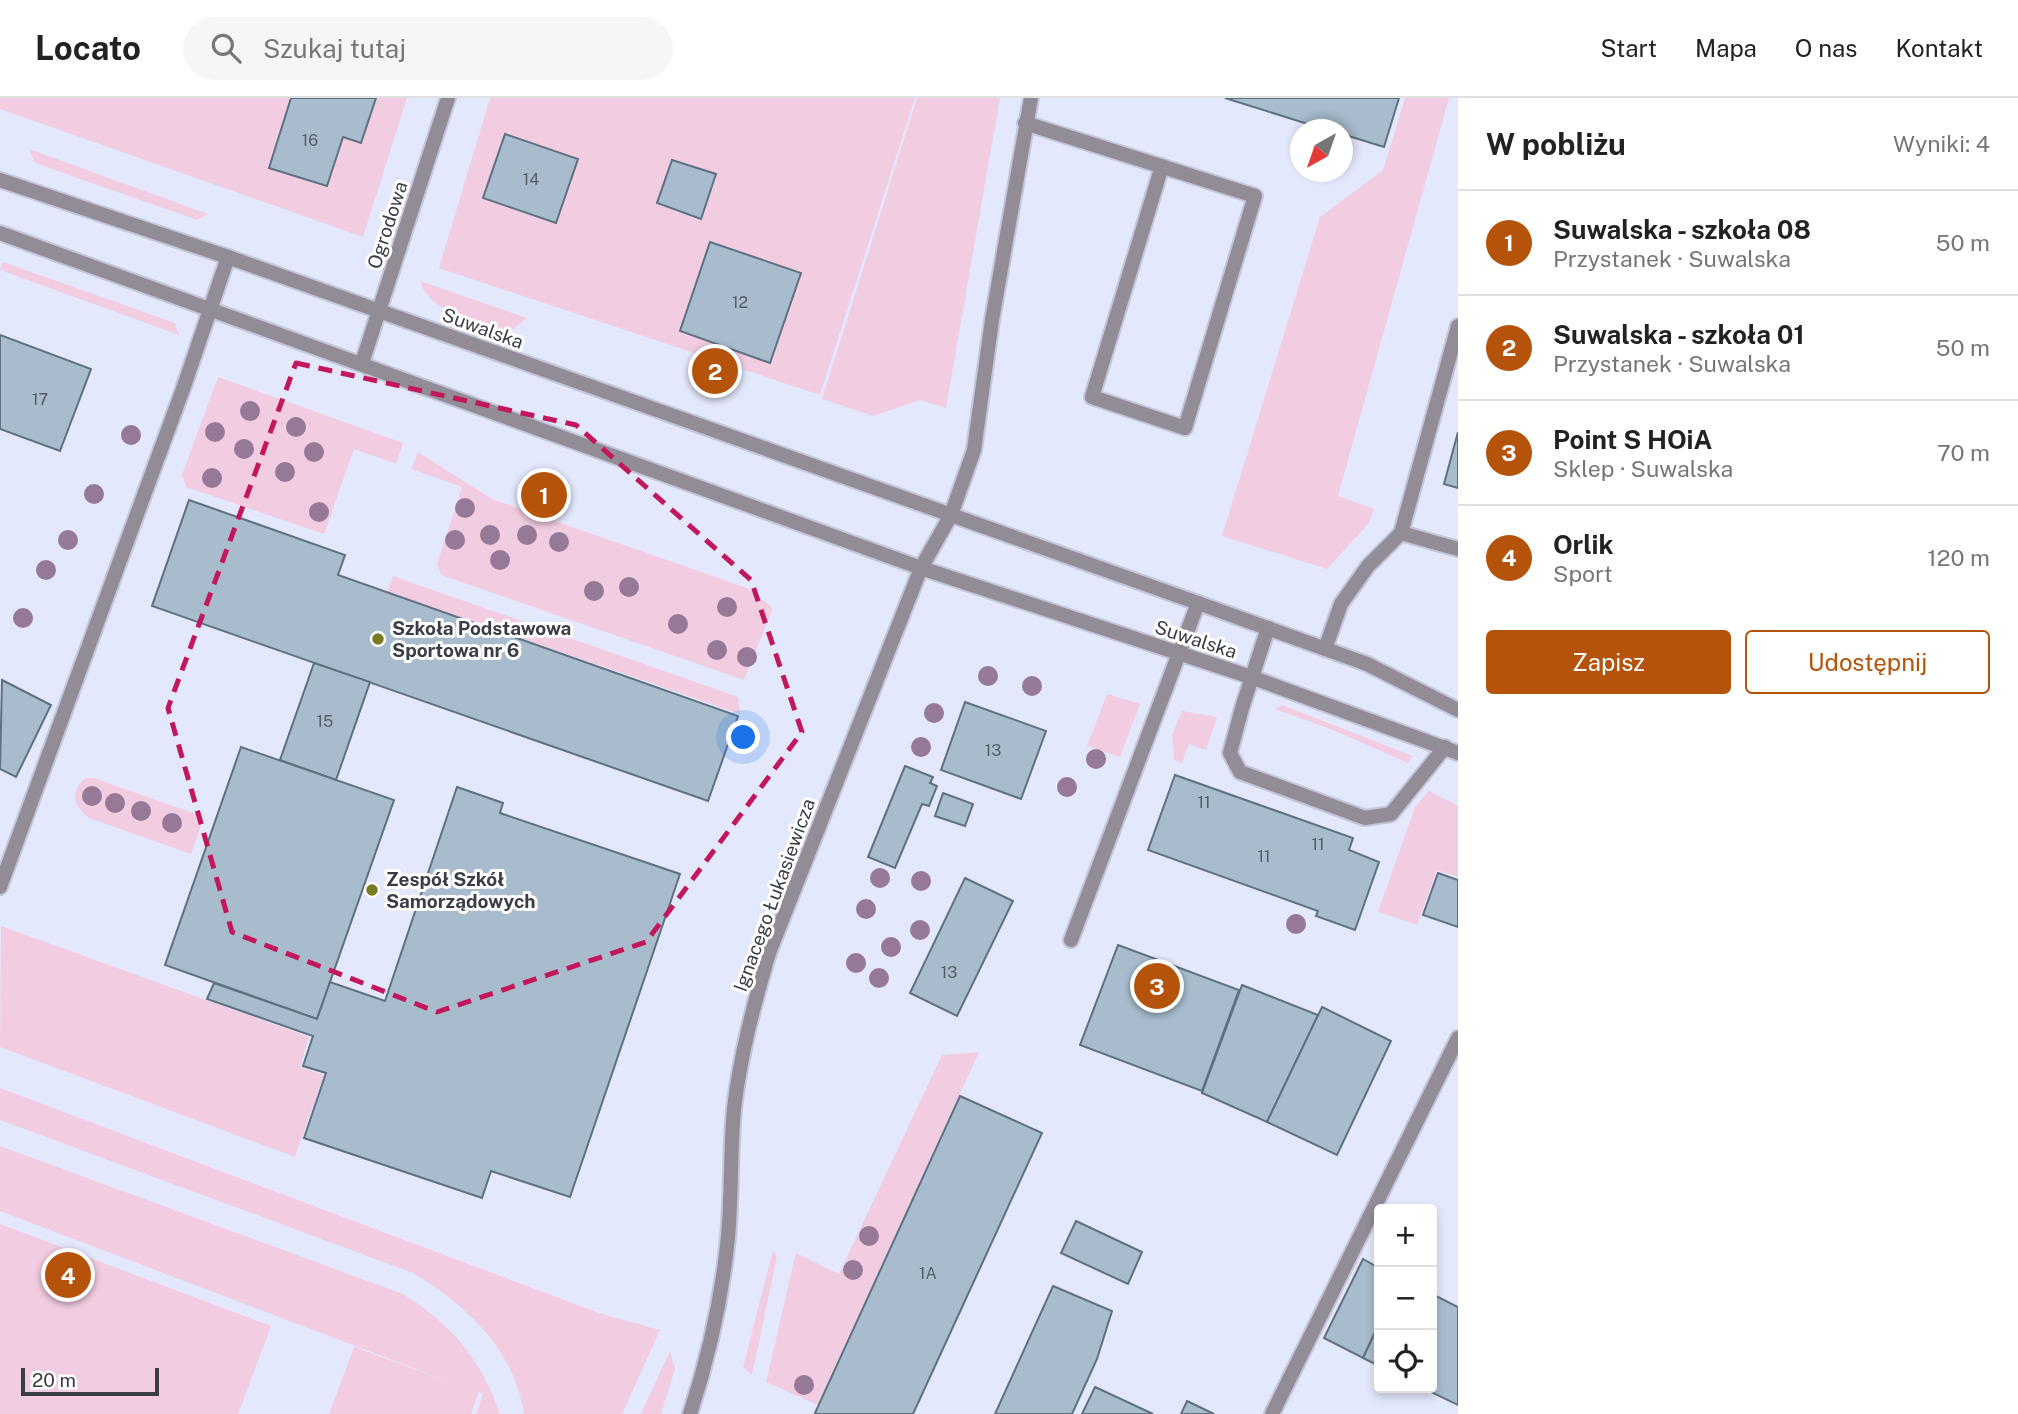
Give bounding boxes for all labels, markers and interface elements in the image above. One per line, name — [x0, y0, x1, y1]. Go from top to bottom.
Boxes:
search box — [183, 17, 673, 80]
text: Locato — [35, 29, 141, 67]
icon: search — [207, 29, 245, 67]
text: Szukaj tutaj — [263, 33, 406, 64]
text: Start — [1600, 34, 1657, 62]
text: Mapa — [1695, 34, 1757, 62]
text: O nas — [1795, 34, 1857, 62]
text: Kontakt — [1895, 34, 1983, 62]
north arrow — [1290, 119, 1353, 182]
text: W pobliżu — [1486, 126, 1626, 162]
text: Wyniki: 4 — [1893, 130, 1990, 157]
house number: 16 — [302, 131, 318, 150]
house number: 14 — [523, 170, 539, 189]
street label: Ogrodowa — [363, 178, 411, 272]
text: Suwalska - szkoła 08 — [1553, 214, 1811, 245]
text: 1 — [1504, 229, 1514, 256]
text: 50 m — [1936, 229, 1990, 256]
text: Przystanek · Suwalska — [1553, 245, 1791, 272]
house number: 12 — [732, 293, 748, 312]
street label: Suwalska — [439, 303, 527, 353]
text: Suwalska - szkoła 01 — [1553, 319, 1805, 350]
text: 2 — [1502, 334, 1516, 361]
text: 50 m — [1936, 334, 1990, 361]
pin: 2 — [692, 345, 738, 397]
text: Przystanek · Suwalska — [1553, 350, 1791, 377]
house number: 17 — [32, 390, 48, 409]
text: Point S HOiA — [1553, 424, 1712, 455]
text: 3 — [1501, 439, 1517, 466]
text: 70 m — [1937, 439, 1990, 466]
text: Sklep · Suwalska — [1553, 455, 1733, 482]
pin: 1 — [521, 469, 567, 521]
text: Orlik — [1553, 529, 1614, 560]
text: 4 — [1501, 544, 1517, 571]
text: 120 m — [1927, 544, 1990, 571]
text: Sport — [1553, 560, 1613, 587]
street label: Suwalska — [1152, 615, 1240, 663]
place label: Szkoła Podstawowa Sportowa nr 6 — [392, 617, 571, 661]
button: Zapisz — [1486, 630, 1731, 694]
button: Udostępnij — [1745, 630, 1990, 694]
marker: Szkoła Podstawowa Sportowa nr 6 — [370, 631, 386, 647]
house number: 15 — [317, 712, 333, 731]
your location — [726, 720, 760, 754]
house number: 13 — [985, 741, 1001, 760]
house number: 11 — [1197, 793, 1211, 812]
street label: Ignacego Łukasiewicza — [729, 796, 819, 994]
house number: 11 — [1311, 835, 1325, 854]
house number: 11 — [1257, 847, 1271, 866]
place label: Zespół Szkół Samorządowych — [386, 868, 536, 912]
marker: Zespół Szkół Samorządowych — [364, 882, 380, 898]
pin: 3 — [1134, 960, 1180, 1012]
house number: 13 — [941, 963, 957, 982]
map controls — [1374, 1204, 1437, 1393]
button: + — [1374, 1204, 1437, 1267]
pin: 4 — [45, 1249, 91, 1301]
house number: 1A — [919, 1264, 937, 1283]
button: − — [1374, 1267, 1437, 1330]
button: locate — [1374, 1330, 1437, 1393]
scale bar — [21, 1365, 159, 1397]
text: 20 m — [32, 1369, 76, 1391]

